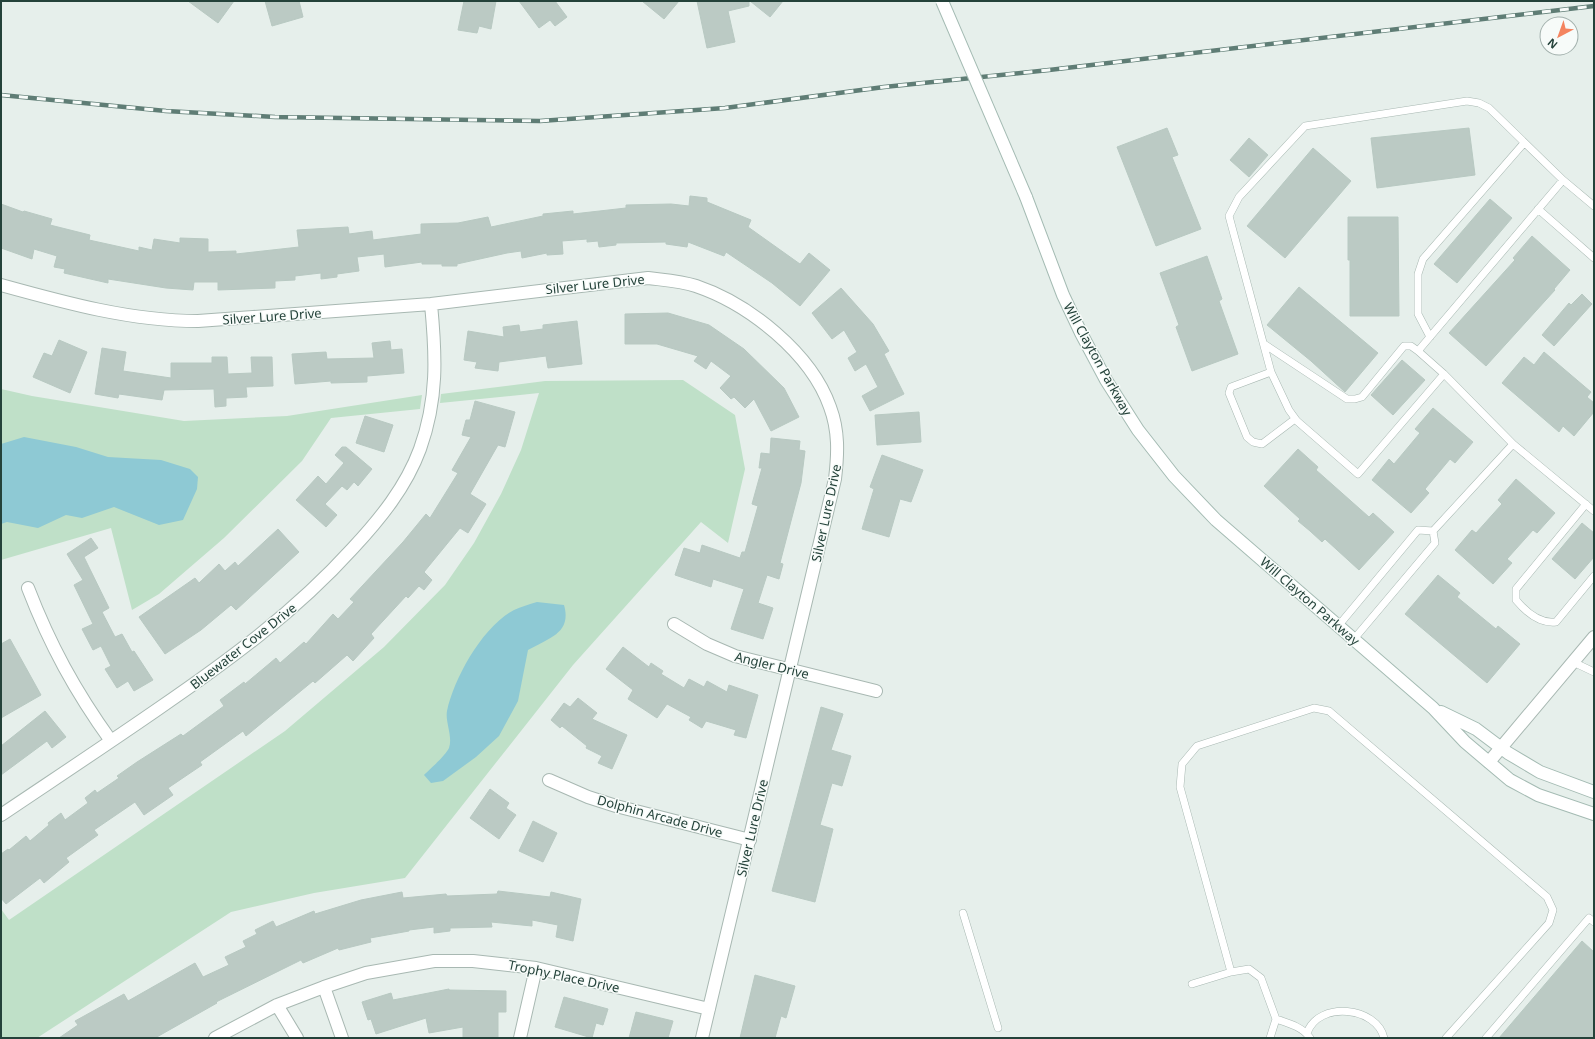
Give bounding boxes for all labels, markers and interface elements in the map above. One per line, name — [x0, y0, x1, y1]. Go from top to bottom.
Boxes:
north arrow — [1539, 16, 1579, 56]
text: N — [1544, 35, 1560, 53]
street label: Silver Lure Drive — [545, 270, 645, 298]
street label: Will Clayton Parkway — [1059, 299, 1137, 419]
street label: Silver Lure Drive — [222, 304, 322, 328]
street label: Silver Lure Drive — [807, 463, 845, 563]
street label: Will Clayton Parkway — [1256, 553, 1364, 650]
street label: Bluewater Cove Drive — [186, 599, 300, 693]
street label: Angler Drive — [733, 647, 811, 683]
street label: Silver Lure Drive — [732, 778, 772, 878]
street label: Dolphin Arcade Drive — [595, 791, 725, 841]
street label: Trophy Place Drive — [507, 955, 621, 997]

